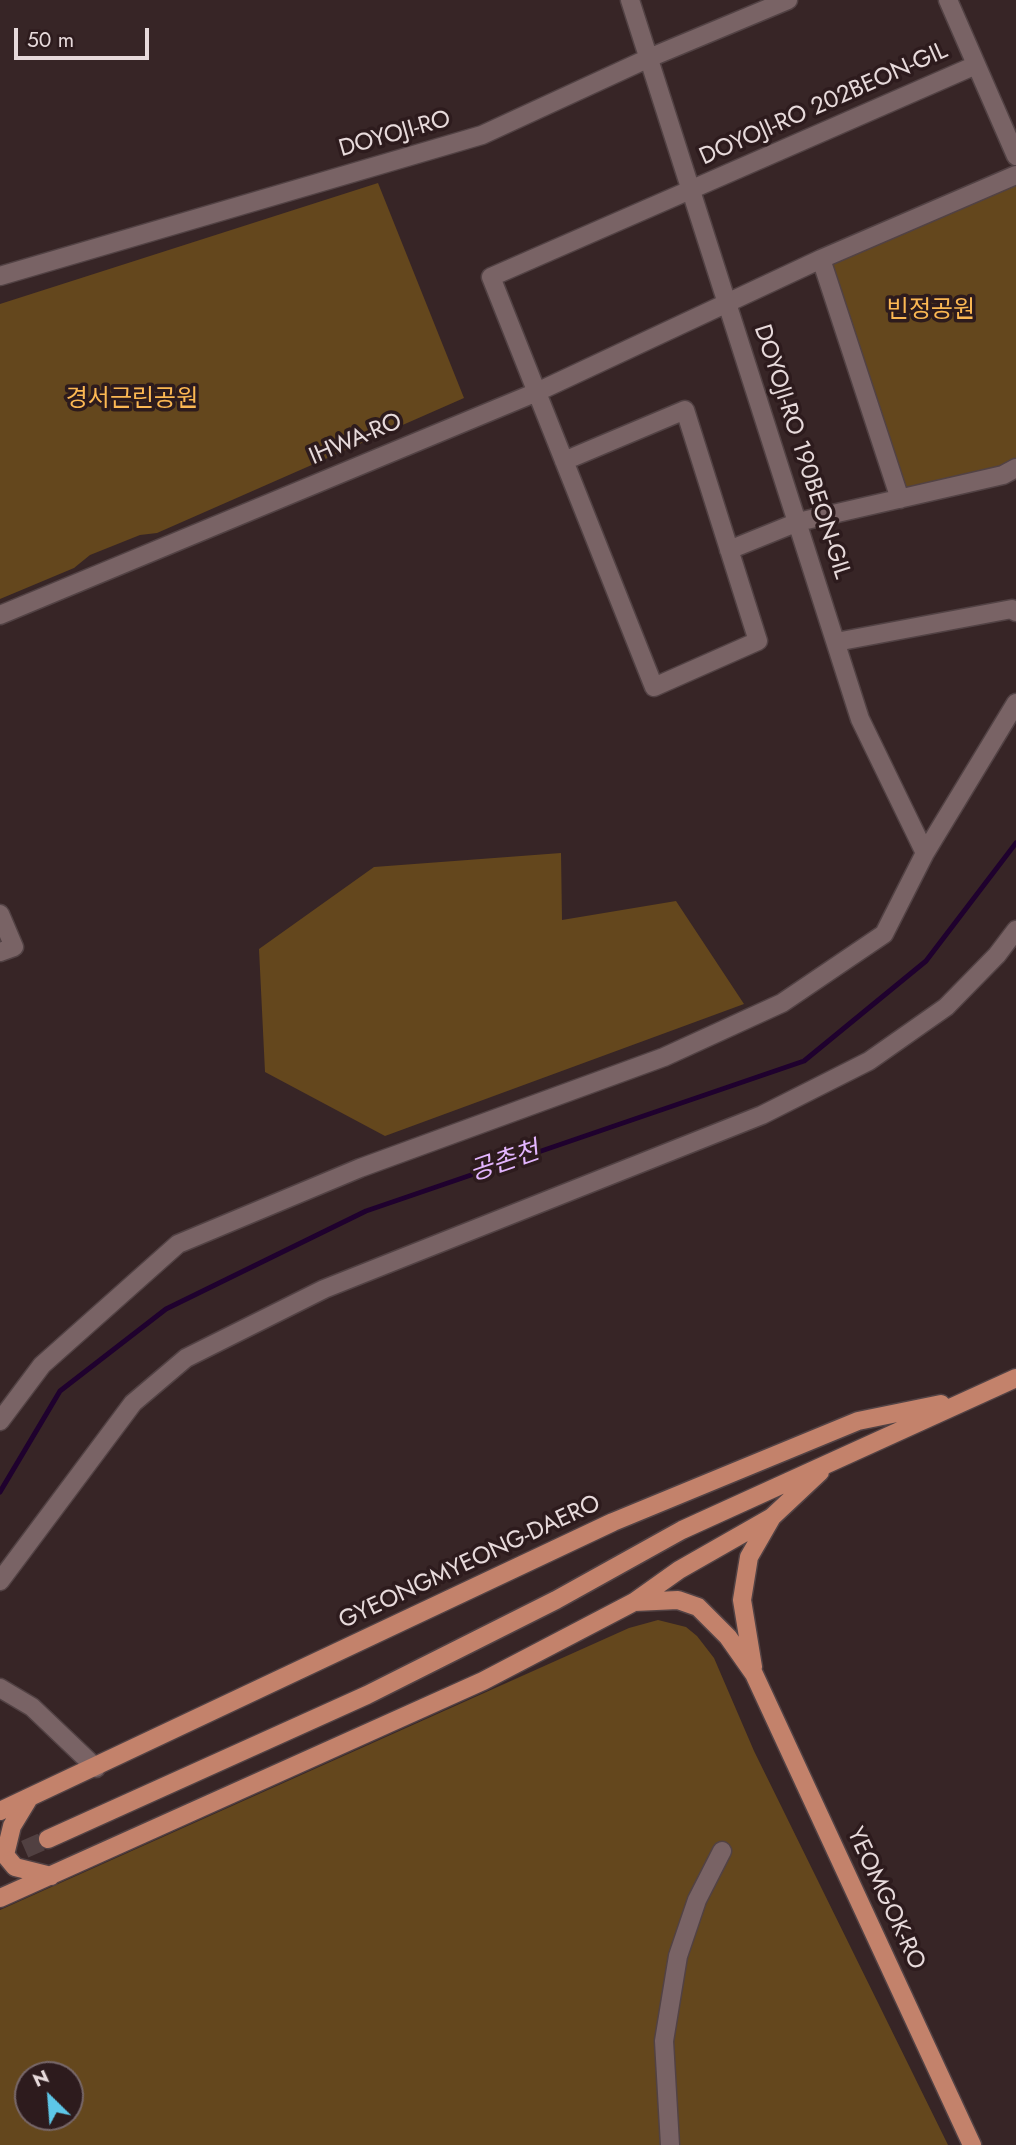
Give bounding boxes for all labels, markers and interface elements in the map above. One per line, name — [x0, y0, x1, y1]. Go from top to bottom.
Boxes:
scale bar — [18, 14, 152, 58]
text: 50 m — [27, 25, 74, 55]
street label: DOYOJI-RO 202BEON-GIL — [696, 37, 952, 173]
street label: DOYOJI-RO — [336, 105, 454, 165]
park label: 빈정공원 — [887, 297, 975, 325]
street label: DOYOJI-RO 190BEON-GIL — [746, 321, 856, 583]
park label: 경서근린공원 — [66, 386, 198, 414]
street label: IHWA-RO — [305, 408, 407, 472]
water label: 공촌천 — [466, 1137, 544, 1189]
street label: GYEONGMYEONG-DAERO — [335, 1490, 605, 1636]
street label: YEOMGOK-RO — [839, 1823, 931, 1975]
north arrow — [14, 2061, 84, 2131]
text: N — [28, 2063, 53, 2094]

